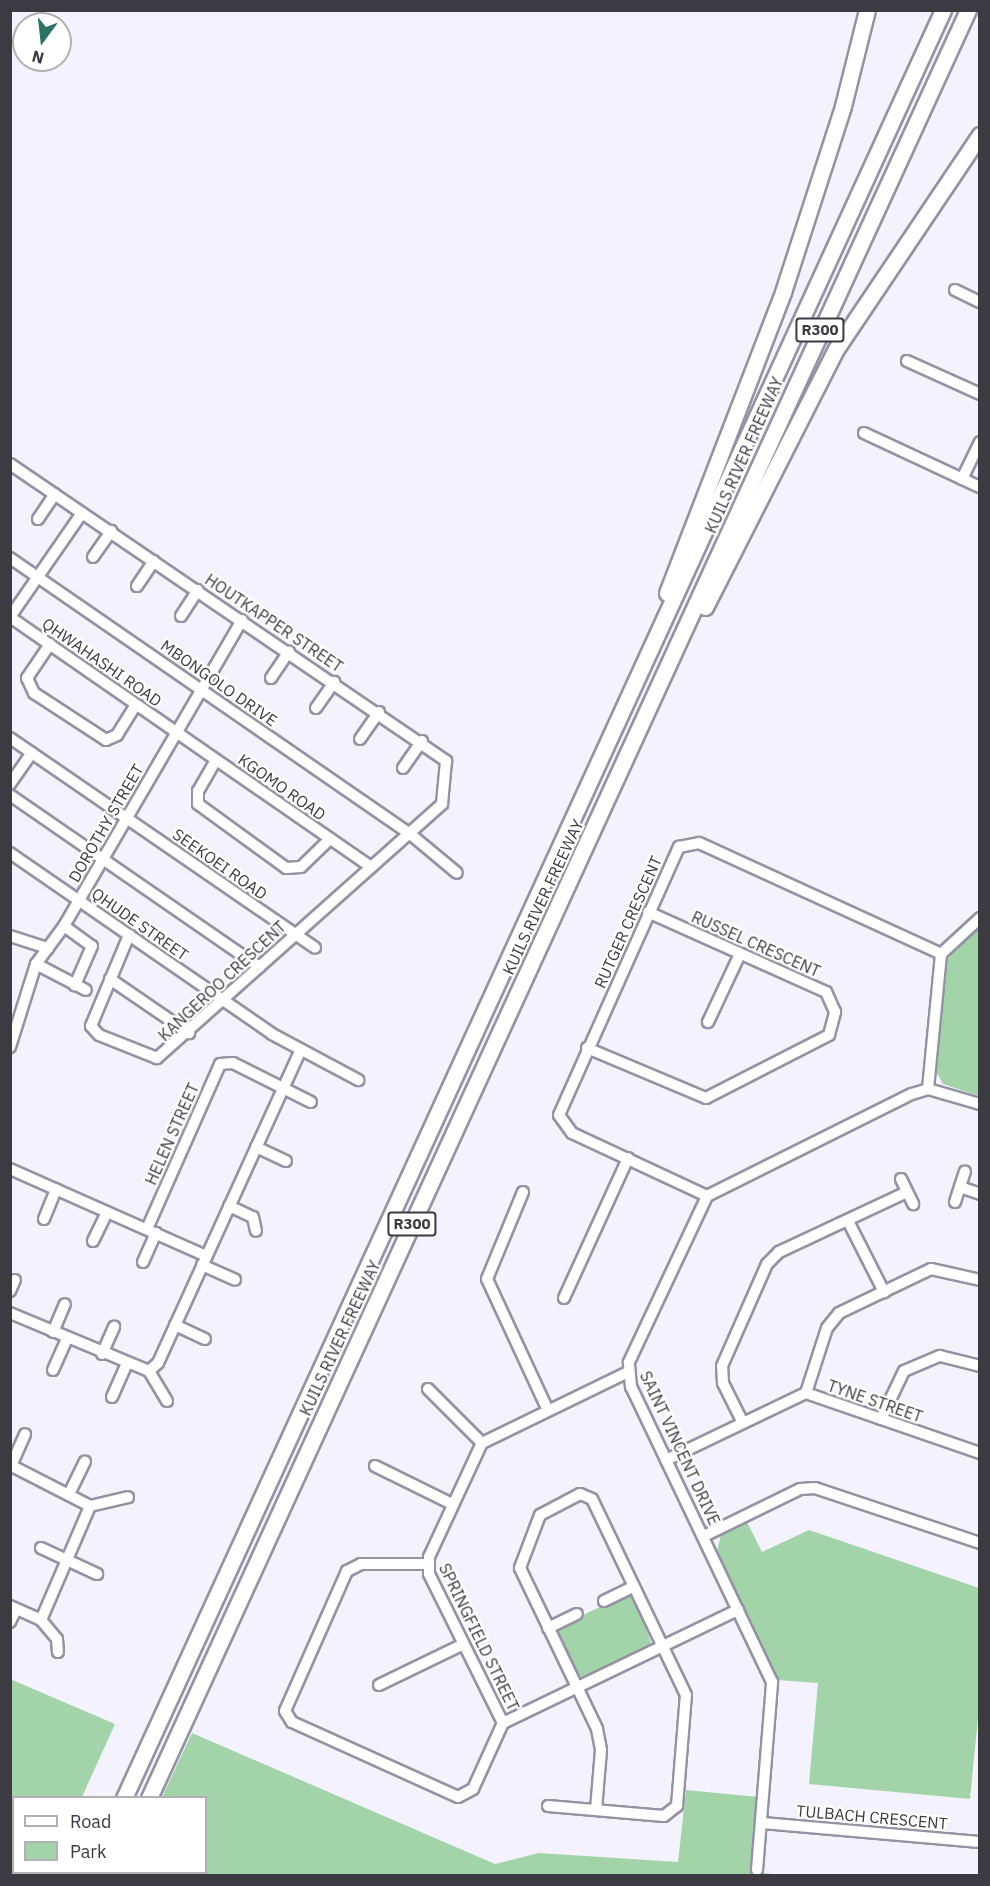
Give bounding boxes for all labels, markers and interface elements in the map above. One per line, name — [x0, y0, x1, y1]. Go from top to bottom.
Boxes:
north arrow — [12, 12, 72, 72]
text: N — [30, 46, 46, 69]
road number: R300 — [794, 318, 846, 342]
street label: KUILS RIVER FREEWAY — [701, 374, 787, 536]
street label: HOUTKAPPER STREET — [201, 570, 347, 676]
street label: QHWAHASHI ROAD — [38, 614, 166, 710]
street label: MBONGOLO DRIVE — [157, 636, 281, 730]
street label: KGOMO ROAD — [235, 750, 329, 824]
street label: DOROTHY STREET — [64, 761, 148, 885]
street label: KUILS RIVER FREEWAY — [499, 816, 587, 978]
street label: SEEKOEI ROAD — [169, 824, 271, 904]
street label: RUTGER CRESCENT — [590, 853, 666, 991]
street label: QHUDE STREET — [88, 884, 192, 964]
street label: RUSSEL CRESCENT — [689, 907, 823, 981]
street label: KANGEROO CRESCENT — [154, 917, 290, 1045]
street label: HELEN STREET — [141, 1080, 203, 1188]
road number: R300 — [386, 1212, 438, 1236]
street label: KUILS RIVER FREEWAY — [296, 1257, 384, 1419]
street label: SAINT VINCENT DRIVE — [636, 1368, 724, 1528]
street label: TYNE STREET — [825, 1376, 925, 1426]
street label: SPRINGFIELD STREET — [435, 1560, 523, 1714]
legend — [12, 1796, 207, 1874]
street label: TULBACH CRESCENT — [796, 1801, 948, 1833]
text: Road — [70, 1810, 111, 1833]
text: Park — [70, 1840, 106, 1863]

